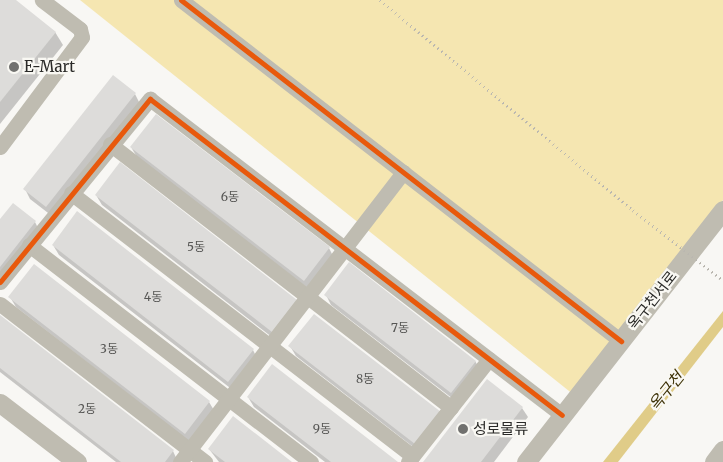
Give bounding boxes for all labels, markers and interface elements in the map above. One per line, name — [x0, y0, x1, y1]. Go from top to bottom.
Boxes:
place label: E-Mart — [24, 58, 75, 76]
marker: E-Mart — [8, 61, 20, 73]
house number: 6동 — [221, 190, 239, 204]
house number: 5동 — [187, 240, 205, 254]
street label: 옥구천서로 — [624, 267, 680, 333]
house number: 4동 — [144, 290, 162, 304]
house number: 7동 — [391, 321, 409, 335]
house number: 3동 — [100, 342, 118, 356]
water label: 옥구천 — [645, 368, 687, 414]
house number: 8동 — [356, 372, 374, 386]
house number: 2동 — [78, 402, 96, 416]
place label: 성로물류 — [473, 420, 528, 438]
house number: 9동 — [313, 422, 331, 436]
marker: 성로물류 — [457, 423, 469, 435]

